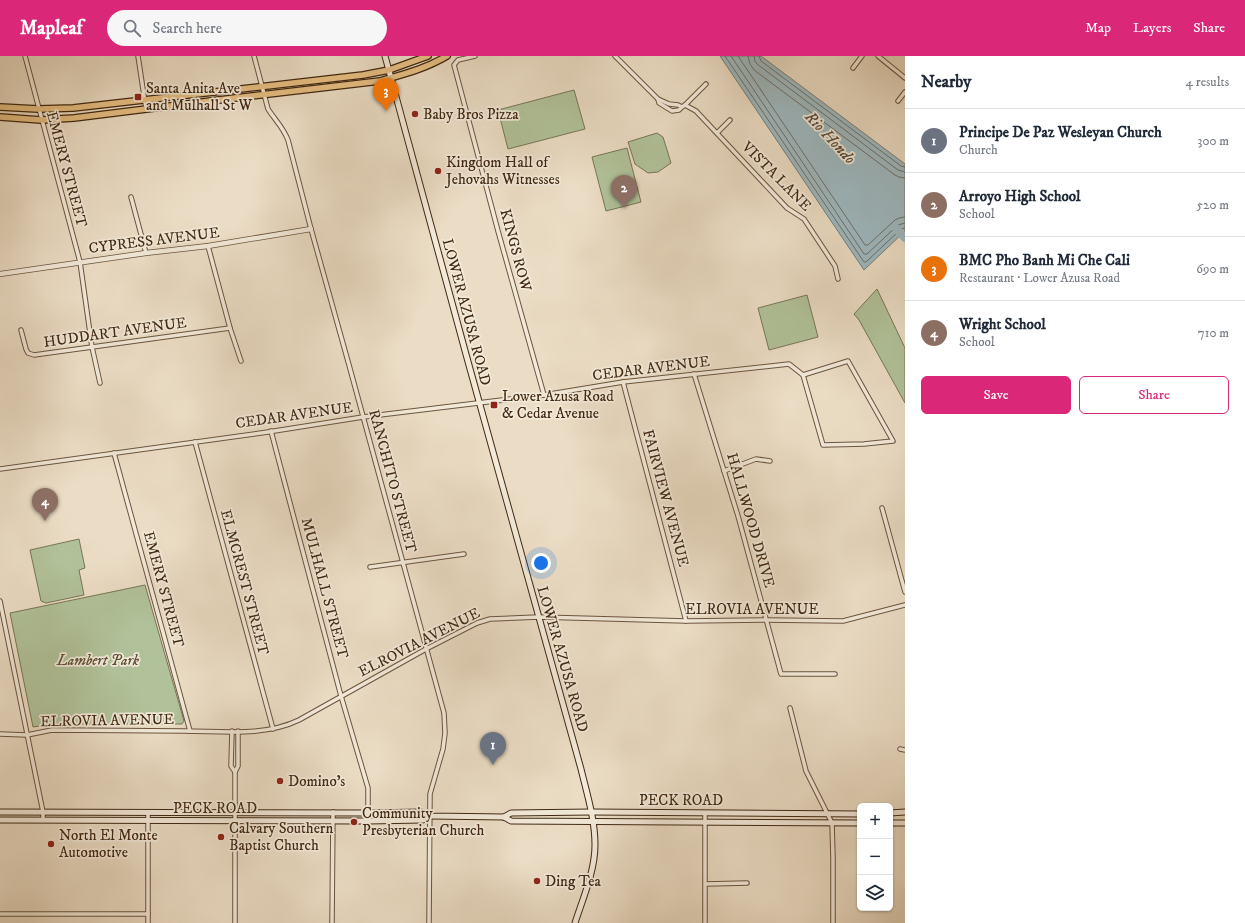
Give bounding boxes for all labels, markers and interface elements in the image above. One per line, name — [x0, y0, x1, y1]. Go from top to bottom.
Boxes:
search box — [107, 10, 387, 46]
text: Mapleaf — [20, 17, 83, 40]
icon: search — [121, 17, 143, 39]
text: Search here — [153, 19, 222, 38]
text: Map — [1085, 19, 1111, 37]
text: Layers — [1133, 19, 1171, 37]
text: Share — [1193, 19, 1225, 37]
text: Nearby — [921, 71, 971, 93]
text: 4 results — [1186, 74, 1229, 90]
pin: 3 — [373, 78, 399, 111]
place label: Santa Anita Ave and Mulhall St W — [146, 79, 252, 115]
marker: Santa Anita Ave and Mulhall St W — [133, 92, 143, 102]
place label: Baby Bros Pizza — [423, 105, 519, 124]
water label: Rio Hondo — [800, 106, 860, 168]
street label: EMERY STREET — [42, 109, 91, 230]
marker: Baby Bros Pizza — [410, 109, 420, 119]
text: Principe De Paz Wesleyan Church — [959, 123, 1162, 142]
text: 1 — [932, 133, 936, 149]
text: 300 m — [1198, 133, 1229, 149]
street label: VISTA LANE — [737, 137, 816, 215]
text: Church — [959, 142, 998, 158]
place label: Kingdom Hall of Jehovahs Witnesses — [444, 153, 560, 189]
marker: Kingdom Hall of Jehovahs Witnesses — [433, 166, 443, 176]
pin: 2 — [611, 175, 637, 208]
text: Arroyo High School — [959, 187, 1081, 206]
text: 2 — [931, 197, 937, 213]
text: 520 m — [1197, 197, 1229, 213]
text: School — [959, 206, 995, 222]
street label: KINGS ROW — [495, 207, 536, 294]
street label: CYPRESS AVENUE — [88, 223, 221, 258]
street label: LOWER AZUSA ROAD — [438, 237, 495, 388]
text: BMC Pho Banh Mi Che Cali — [959, 251, 1130, 270]
text: 3 — [932, 261, 936, 277]
text: 690 m — [1196, 261, 1229, 277]
text: Restaurant · Lower Azusa Road — [959, 270, 1120, 286]
street label: HUDDART AVENUE — [42, 313, 188, 352]
text: Wright School — [959, 315, 1046, 334]
text: 4 — [930, 325, 938, 341]
text: 710 m — [1198, 325, 1229, 341]
text: School — [959, 334, 995, 350]
street label: CEDAR AVENUE — [591, 352, 711, 385]
button: Save — [921, 376, 1071, 414]
button: Share — [1079, 376, 1229, 414]
place label: Lower Azusa Road & Cedar Avenue — [502, 387, 614, 423]
street label: CEDAR AVENUE — [234, 398, 354, 433]
marker: Lower Azusa Road & Cedar Avenue — [489, 400, 499, 410]
street label: RANCHITO STREET — [364, 407, 421, 555]
street label: FAIRVIEW AVENUE — [638, 427, 693, 569]
street label: HALLWOOD DRIVE — [722, 451, 779, 590]
pin: 4 — [32, 488, 58, 521]
street label: ELMCREST STREET — [216, 507, 273, 658]
street label: MULHALL STREET — [297, 516, 353, 661]
street label: EMERY STREET — [139, 529, 188, 650]
your location — [531, 553, 551, 573]
street label: LOWER AZUSA ROAD — [533, 584, 592, 734]
street label: ELROVIA AVENUE — [685, 600, 819, 619]
street label: ELROVIA AVENUE — [355, 603, 484, 681]
park label: Lambert Park — [56, 651, 140, 670]
street label: ELROVIA AVENUE — [40, 710, 175, 731]
pin: 1 — [480, 732, 506, 765]
place label: Domino's — [288, 772, 345, 791]
marker: Domino's — [275, 776, 285, 786]
street label: PECK ROAD — [639, 791, 723, 810]
street label: PECK ROAD — [173, 799, 257, 818]
map controls — [857, 803, 893, 911]
button: + — [857, 803, 893, 839]
place label: Community Presbyterian Church — [362, 804, 485, 840]
marker: Community Presbyterian Church — [349, 817, 359, 827]
place label: Calvary Southern Baptist Church — [229, 819, 333, 855]
place label: North El Monte Automotive — [59, 826, 158, 862]
marker: Calvary Southern Baptist Church — [216, 832, 226, 842]
marker: North El Monte Automotive — [46, 839, 56, 849]
button: − — [857, 839, 893, 875]
place label: Ding Tea — [545, 872, 601, 891]
button: layers — [857, 875, 893, 911]
marker: Ding Tea — [532, 876, 542, 886]

